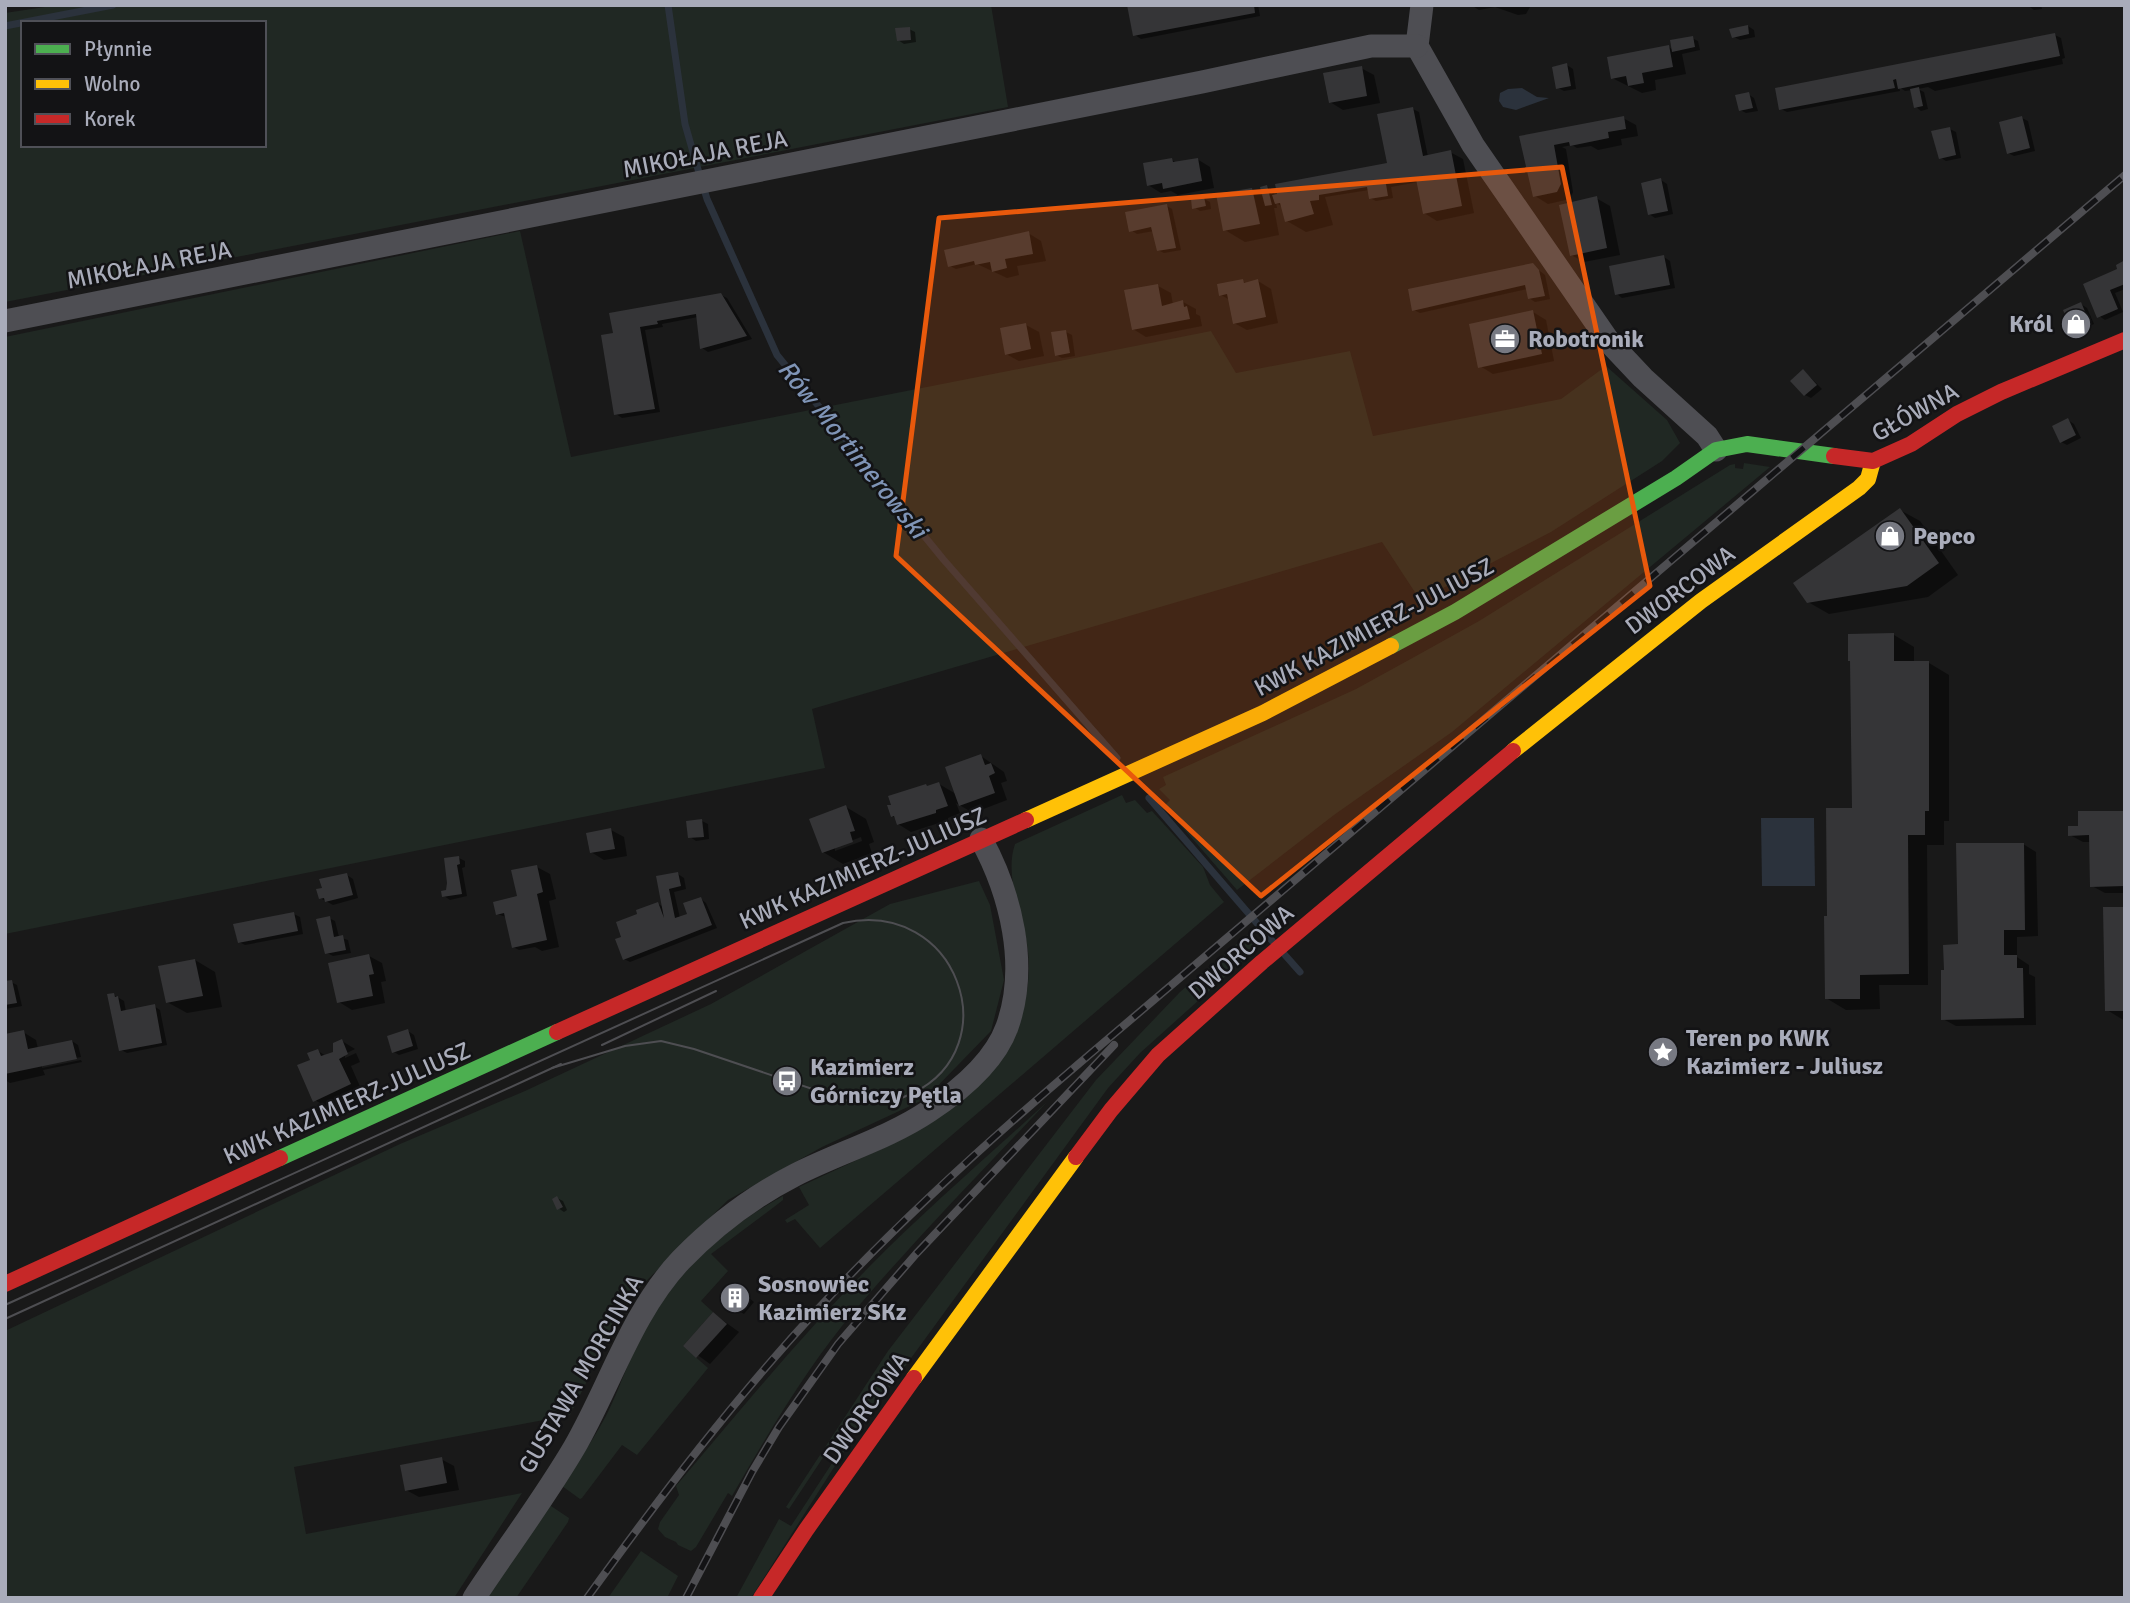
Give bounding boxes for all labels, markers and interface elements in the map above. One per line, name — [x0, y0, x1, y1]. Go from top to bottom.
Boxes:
legend — [21, 21, 266, 147]
text: Płynnie — [84, 36, 152, 62]
text: Wolno — [84, 71, 140, 97]
text: Korek — [84, 106, 136, 132]
street label: MIKOŁAJA REJA — [620, 123, 790, 185]
street label: MIKOŁAJA REJA — [64, 234, 234, 296]
shop icon: Król — [2059, 307, 2093, 341]
place label: Król — [2009, 309, 2053, 339]
office icon: Robotronik — [1488, 322, 1522, 356]
place label: Robotronik — [1528, 324, 1644, 354]
water label: Rów Mortimerowski — [771, 354, 936, 548]
street label: GŁÓWNA — [1866, 376, 1964, 448]
shop icon: Pepco — [1873, 519, 1907, 553]
place label: Pepco — [1913, 521, 1975, 551]
street label: DWORCOWA — [1619, 539, 1741, 641]
street label: KWK KAZIMIERZ-JULIUSZ — [1249, 551, 1499, 703]
street label: KWK KAZIMIERZ-JULIUSZ — [735, 800, 991, 936]
street label: DWORCOWA — [1182, 898, 1300, 1006]
place label: Teren po KWK Kazimierz - Juliusz — [1686, 1023, 1883, 1081]
street label: KWK KAZIMIERZ-JULIUSZ — [219, 1035, 475, 1171]
place icon: Teren po KWK Kazimierz - Juliusz — [1646, 1035, 1680, 1069]
place label: Kazimierz Górniczy Pętla — [810, 1052, 962, 1110]
bus stop icon: Kazimierz Górniczy Pętla — [770, 1064, 804, 1098]
street label: GUSTAWA MORCINKA — [512, 1269, 650, 1479]
place label: Sosnowiec Kazimierz SKz — [758, 1269, 907, 1327]
building icon: Sosnowiec Kazimierz SKz — [718, 1281, 752, 1315]
street label: DWORCOWA — [816, 1346, 916, 1470]

